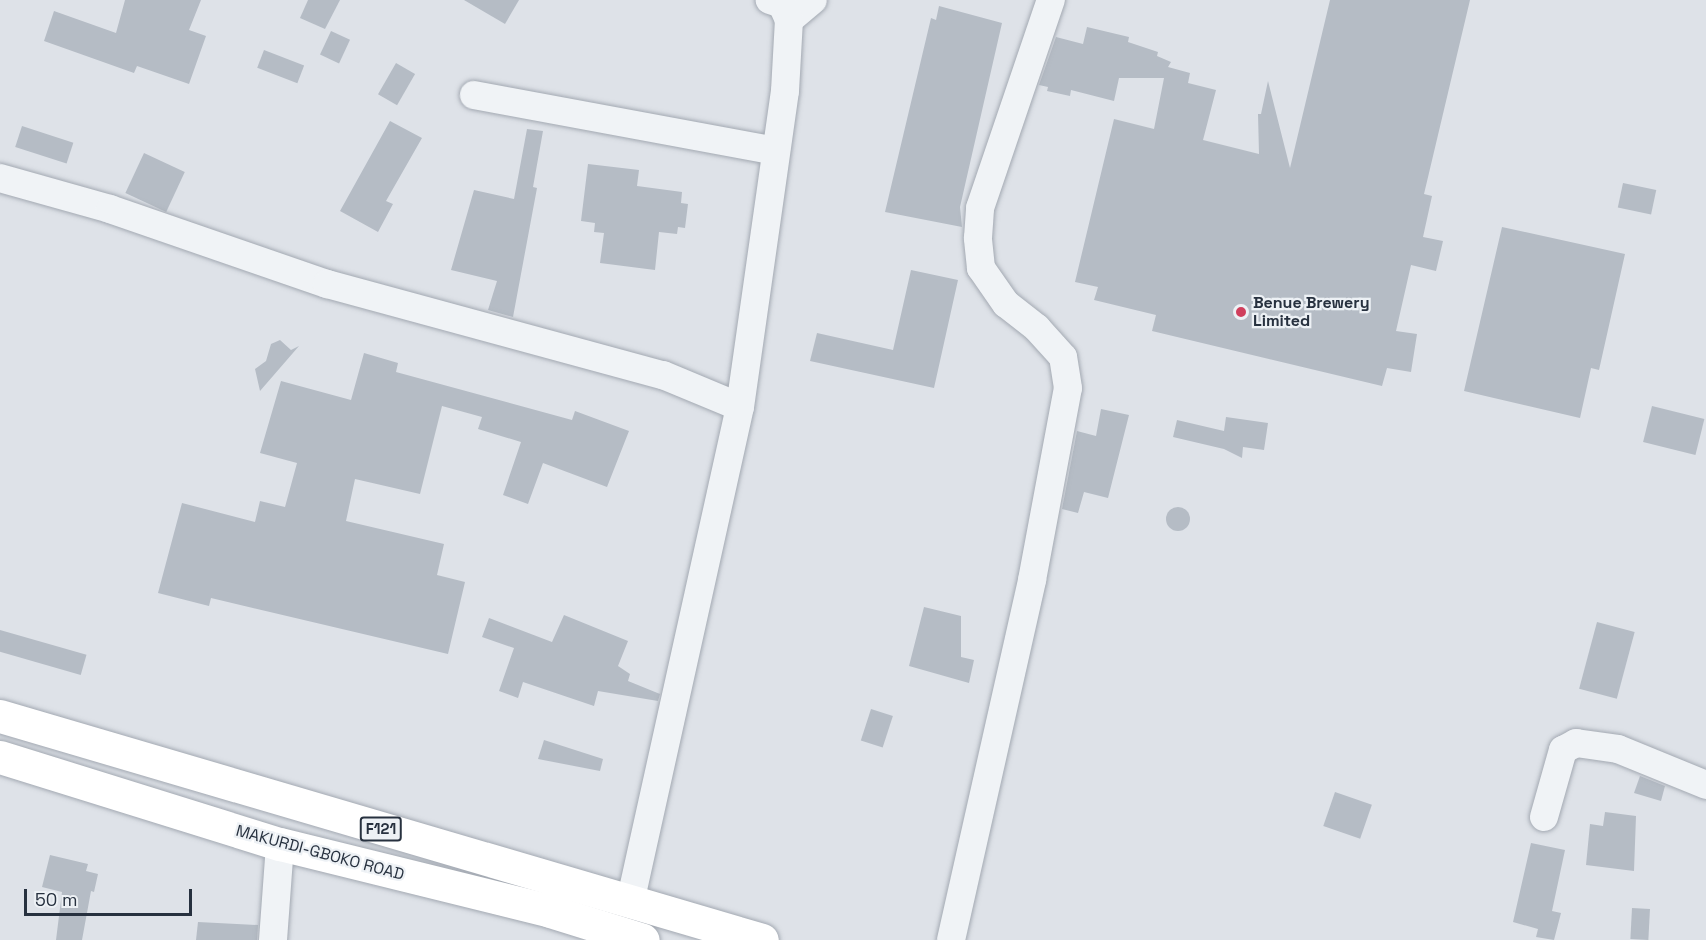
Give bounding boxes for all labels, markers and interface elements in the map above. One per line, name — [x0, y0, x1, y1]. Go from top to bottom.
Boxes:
place label: Benue Brewery Limited — [1253, 293, 1370, 331]
marker: Benue Brewery Limited — [1234, 305, 1248, 319]
road number: F121 — [358, 817, 404, 841]
street label: MAKURDI-GBOKO ROAD — [234, 821, 406, 885]
scale bar — [27, 877, 195, 915]
text: 50 m — [35, 888, 77, 911]

